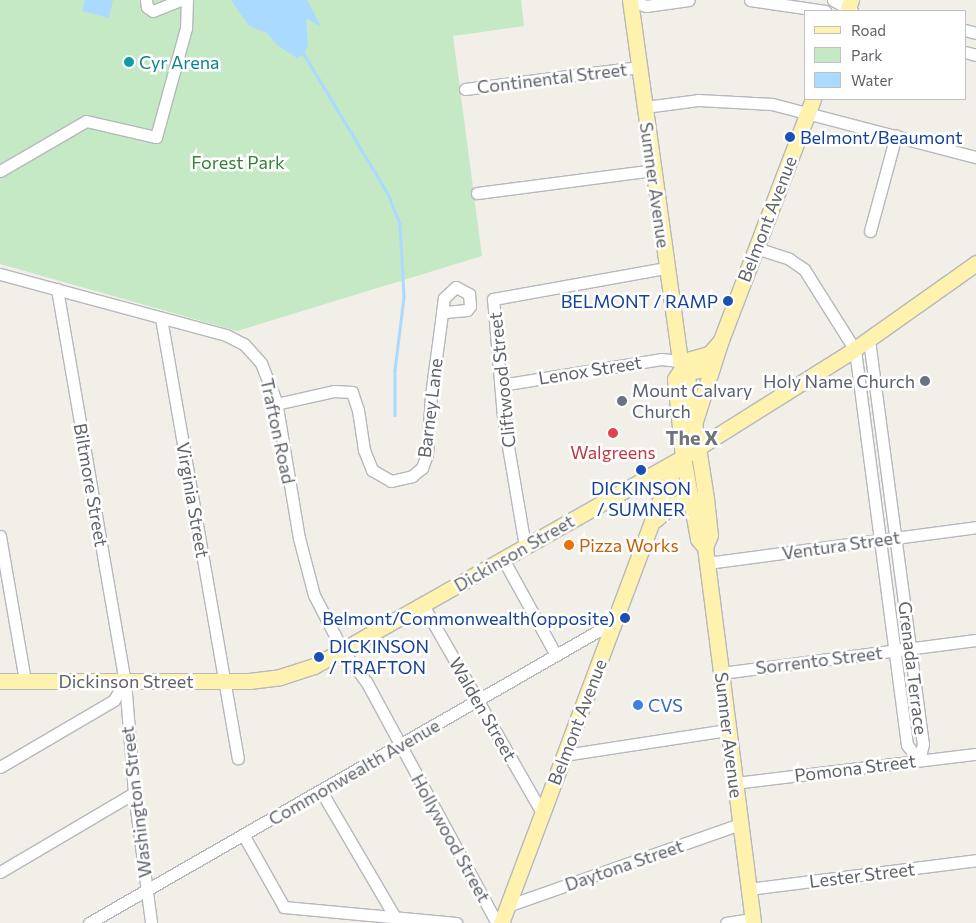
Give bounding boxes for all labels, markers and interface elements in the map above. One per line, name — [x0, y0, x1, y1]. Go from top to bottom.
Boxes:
legend — [804, 10, 966, 100]
text: Road — [851, 21, 886, 39]
text: Park — [851, 46, 882, 64]
place label: Cyr Arena — [139, 51, 219, 73]
marker: Cyr Arena — [123, 56, 135, 68]
street label: Continental Street — [476, 58, 628, 98]
text: Water — [851, 71, 893, 89]
street label: Sumner Avenue — [635, 121, 675, 249]
place label: Belmont/Beaumont — [800, 126, 963, 148]
marker: Belmont/Beaumont — [784, 131, 796, 143]
park label: Forest Park — [191, 151, 285, 173]
street label: Belmont Avenue — [733, 153, 801, 285]
place label: BELMONT / RAMP — [561, 290, 718, 312]
marker: BELMONT / RAMP — [722, 295, 734, 307]
street label: Cliftwood Street — [484, 311, 520, 449]
street label: Lenox Street — [537, 351, 643, 389]
street label: Barney Lane — [413, 357, 447, 459]
place label: Holy Name Church — [763, 370, 915, 392]
marker: Holy Name Church — [919, 375, 931, 387]
street label: Trafton Road — [256, 376, 300, 486]
place label: Mount Calvary Church — [632, 380, 752, 422]
marker: Mount Calvary Church — [616, 395, 628, 407]
street label: Biltmore Street — [69, 421, 113, 549]
district label: The X — [665, 425, 719, 449]
marker: Walgreens — [607, 427, 619, 439]
street label: Virginia Street — [172, 440, 214, 560]
place label: Walgreens — [570, 441, 656, 463]
marker: DICKINSON / SUMNER — [635, 464, 647, 476]
place label: DICKINSON / SUMNER — [591, 478, 691, 520]
street label: Dickinson Street — [450, 510, 578, 596]
street label: Ventura Street — [781, 526, 901, 564]
place label: Pizza Works — [579, 534, 679, 556]
marker: Pizza Works — [563, 539, 575, 551]
street label: Grenada Terrace — [894, 600, 932, 736]
place label: Belmont/Commonwealth(opposite) — [322, 607, 615, 629]
marker: Belmont/Commonwealth(opposite) — [619, 612, 631, 624]
place label: DICKINSON / TRAFTON — [329, 636, 429, 679]
street label: Sorrento Street — [754, 642, 884, 678]
marker: DICKINSON / TRAFTON — [313, 651, 325, 663]
street label: Walden Street — [445, 653, 521, 765]
street label: Belmont Avenue — [543, 656, 611, 788]
street label: Dickinson Street — [58, 670, 194, 692]
street label: Sumner Avenue — [711, 671, 747, 799]
place label: CVS — [648, 694, 683, 716]
marker: CVS — [632, 699, 644, 711]
street label: Commonwealth Avenue — [265, 714, 443, 830]
street label: Washington Street — [116, 725, 156, 879]
street label: Pomona Street — [793, 750, 917, 786]
street label: Hollywood Street — [407, 770, 495, 906]
street label: Daytona Street — [562, 835, 686, 895]
street label: Lester Street — [808, 858, 916, 892]

